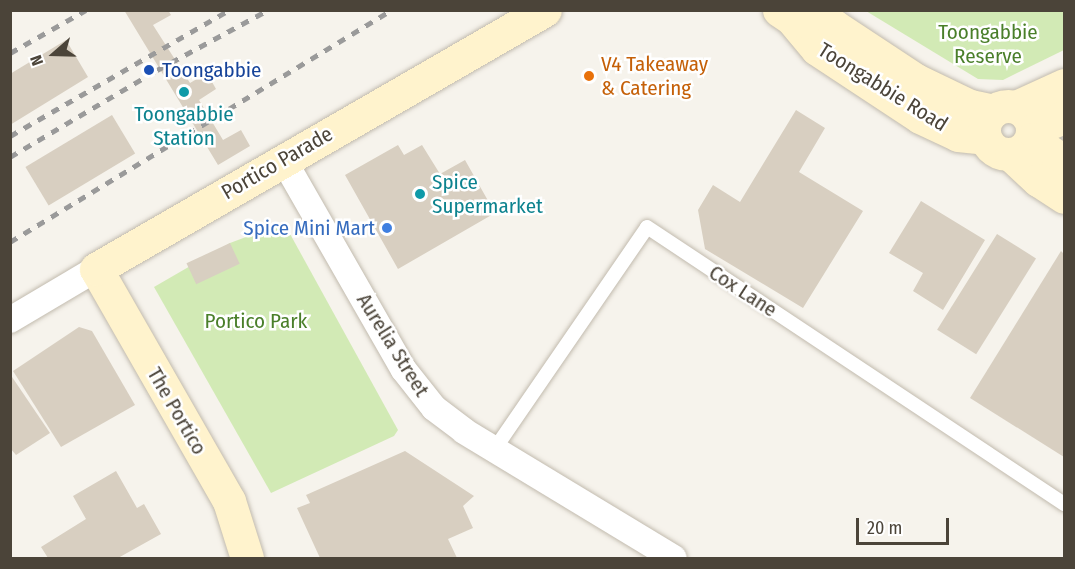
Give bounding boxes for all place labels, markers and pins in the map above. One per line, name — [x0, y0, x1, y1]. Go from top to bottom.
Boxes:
place label: V4 Takeaway & Catering — [601, 51, 708, 101]
place label: Toongabbie — [162, 57, 261, 83]
marker: Toongabbie — [140, 61, 158, 79]
marker: V4 Takeaway & Catering — [582, 69, 596, 83]
marker: Toongabbie Station — [177, 85, 191, 99]
place label: Toongabbie Station — [134, 101, 234, 151]
place label: Spice Supermarket — [432, 169, 543, 219]
marker: Spice Supermarket — [413, 187, 427, 201]
place label: Spice Mini Mart — [243, 215, 375, 241]
marker: Spice Mini Mart — [380, 221, 394, 235]

